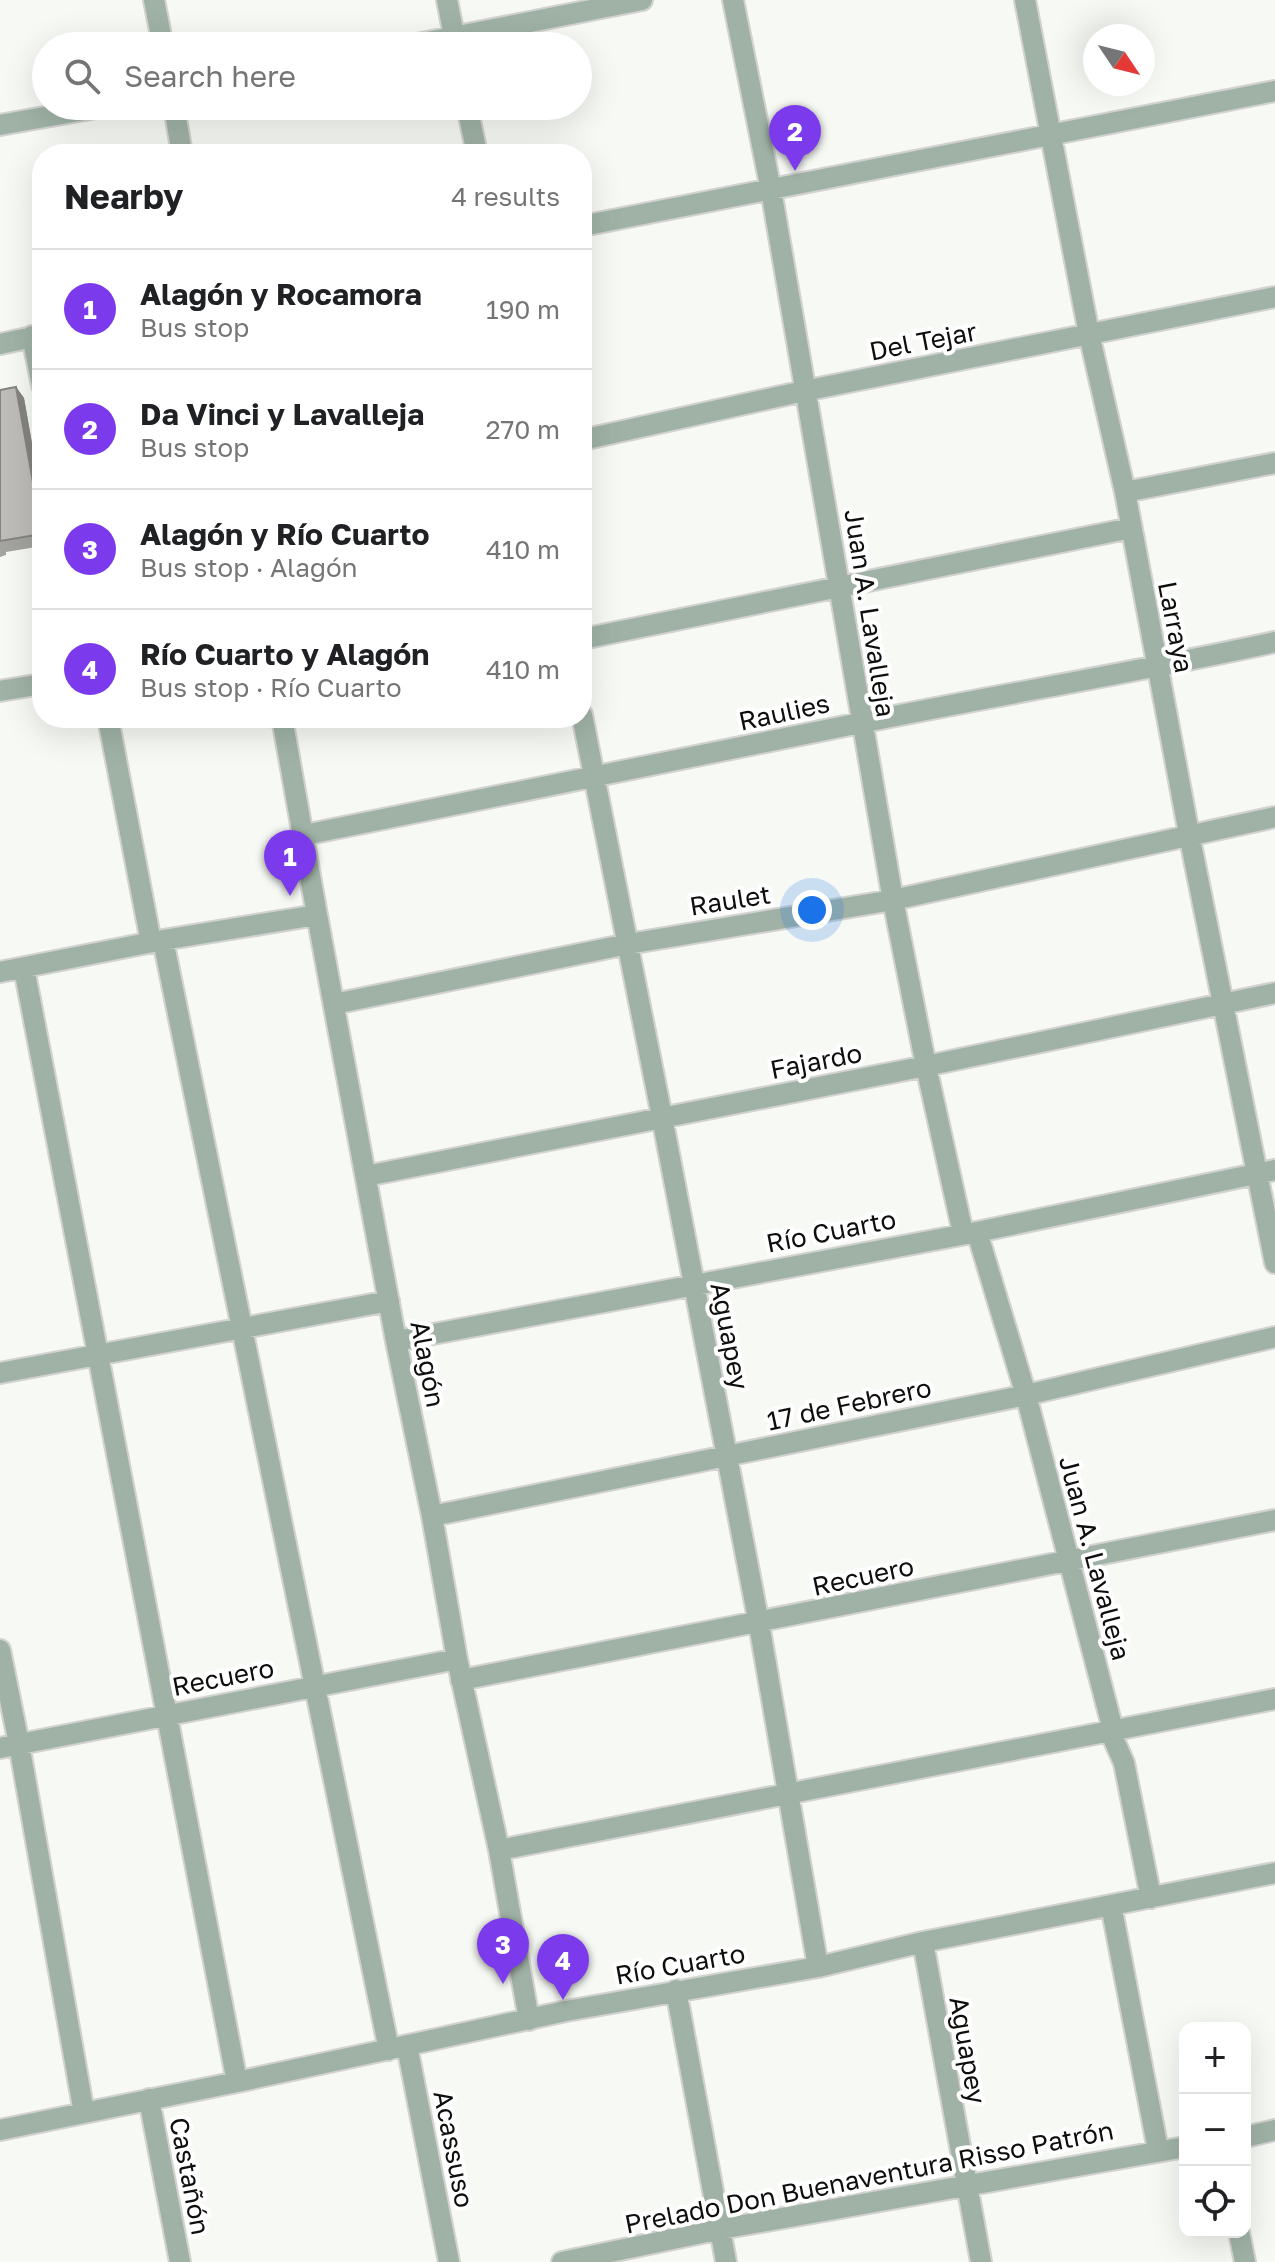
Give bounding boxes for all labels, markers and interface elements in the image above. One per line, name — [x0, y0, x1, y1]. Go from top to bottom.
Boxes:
north arrow — [1083, 24, 1155, 96]
search box — [32, 32, 592, 120]
icon: search — [60, 54, 104, 98]
text: Search here — [124, 58, 296, 94]
pin: 2 — [769, 105, 821, 171]
text: Nearby — [64, 176, 184, 216]
text: 4 results — [451, 181, 560, 212]
text: Alagón y Rocamora — [140, 276, 422, 312]
text: 1 — [83, 294, 97, 325]
text: 190 m — [486, 294, 560, 325]
text: Bus stop — [140, 312, 249, 343]
street label: Del Tejar — [867, 315, 979, 367]
text: Da Vinci y Lavalleja — [140, 396, 424, 432]
text: 2 — [82, 414, 98, 445]
text: 270 m — [486, 414, 560, 445]
text: Bus stop — [140, 432, 249, 463]
street label: Juan A. Lavalleja — [838, 507, 902, 719]
text: Alagón y Río Cuarto — [140, 516, 429, 552]
text: 3 — [82, 534, 98, 565]
text: 410 m — [486, 534, 560, 565]
text: Bus stop · Alagón — [140, 552, 358, 583]
street label: Larraya — [1152, 579, 1200, 675]
text: Río Cuarto y Alagón — [140, 636, 429, 672]
text: 4 — [82, 654, 98, 685]
text: 410 m — [486, 654, 560, 685]
text: Bus stop · Río Cuarto — [140, 672, 402, 703]
street label: Raulies — [736, 687, 832, 737]
pin: 1 — [264, 830, 316, 896]
street label: Raulet — [687, 878, 773, 922]
your location — [792, 890, 832, 930]
street label: Fajardo — [768, 1037, 864, 1085]
street label: Río Cuarto — [763, 1203, 899, 1259]
street label: Aguapey — [704, 1280, 756, 1393]
street label: Alagón — [404, 1318, 452, 1410]
street label: 17 de Febrero — [764, 1371, 934, 1437]
street label: Juan A. Lavalleja — [1053, 1452, 1137, 1664]
street label: Recuero — [809, 1550, 917, 1602]
street label: Recuero — [170, 1652, 276, 1702]
pin: 3 — [477, 1918, 529, 1984]
pin: 4 — [537, 1934, 589, 2000]
street label: Río Cuarto — [613, 1937, 747, 1991]
street label: Aguapey — [943, 1994, 993, 2107]
map controls — [1179, 2022, 1251, 2238]
button: + — [1179, 2022, 1251, 2094]
street label: Acassuso — [427, 2088, 481, 2210]
button: − — [1179, 2094, 1251, 2166]
street label: Prelado Don Buenaventura Risso Patrón — [622, 2114, 1116, 2240]
street label: Castañón — [163, 2115, 217, 2237]
button: locate — [1179, 2166, 1251, 2238]

